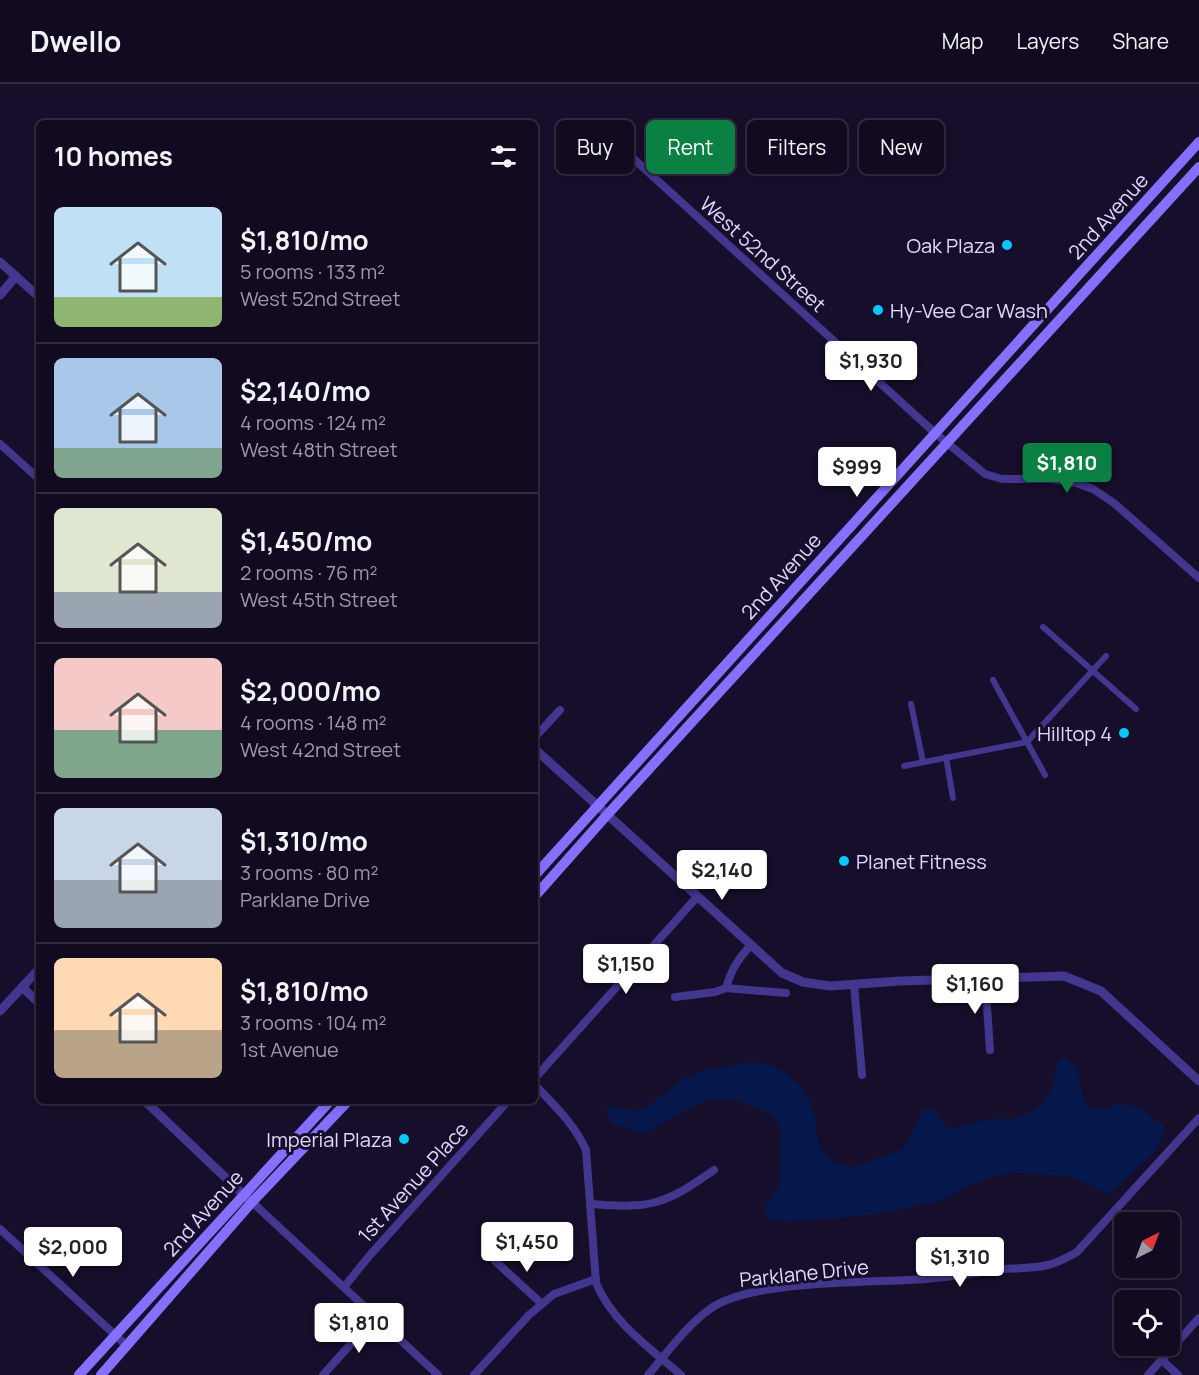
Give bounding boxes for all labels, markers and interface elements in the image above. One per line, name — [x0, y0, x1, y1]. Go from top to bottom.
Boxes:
text: Dwello — [30, 22, 121, 60]
text: Map — [942, 27, 983, 55]
text: Layers — [1016, 27, 1079, 55]
text: Share — [1112, 27, 1169, 55]
chip: Buy — [556, 120, 634, 174]
chip: Rent — [646, 120, 735, 174]
chip: Filters — [747, 120, 847, 174]
chip: New — [859, 120, 944, 174]
text: 10 homes — [54, 138, 173, 174]
icon: filters — [487, 140, 520, 173]
street label: 2nd Avenue — [1062, 167, 1154, 265]
street label: West 52nd Street — [694, 190, 832, 318]
text: $1,810/mo — [240, 222, 369, 258]
icon: home — [102, 231, 174, 303]
place label: Oak Plaza — [907, 232, 995, 259]
marker: Oak Plaza — [1000, 238, 1014, 252]
text: 5 rooms · 133 m² — [240, 258, 385, 285]
text: West 52nd Street — [240, 285, 401, 312]
place label: Hy-Vee Car Wash — [890, 297, 1048, 324]
marker: Hy-Vee Car Wash — [871, 303, 885, 317]
pin: $1,930 — [822, 341, 920, 392]
text: $1,930 — [839, 347, 903, 374]
text: $2,140/mo — [240, 373, 371, 409]
icon: home — [102, 382, 174, 454]
text: 4 rooms · 124 m² — [240, 409, 386, 436]
text: West 48th Street — [240, 436, 398, 463]
pin: $1,810 — [1018, 443, 1116, 494]
pin: $999 — [821, 447, 893, 498]
text: $1,810 — [1037, 449, 1097, 476]
text: $999 — [832, 453, 882, 480]
text: $1,450/mo — [240, 523, 372, 559]
street label: 2nd Avenue — [735, 527, 827, 625]
icon: home — [102, 532, 174, 604]
text: 2 rooms · 76 m² — [240, 559, 377, 586]
text: West 45th Street — [240, 586, 398, 613]
text: $2,000/mo — [240, 673, 381, 709]
icon: home — [102, 682, 174, 754]
text: 4 rooms · 148 m² — [240, 709, 387, 736]
place label: Hilltop 4 — [1037, 720, 1112, 747]
marker: Hilltop 4 — [1117, 726, 1131, 740]
text: West 42nd Street — [240, 736, 401, 763]
text: $1,310/mo — [240, 823, 368, 859]
icon: home — [102, 832, 174, 904]
place label: Planet Fitness — [856, 848, 987, 875]
pin: $2,140 — [673, 850, 771, 901]
marker: Planet Fitness — [837, 854, 851, 868]
text: $2,140 — [691, 856, 753, 883]
text: 3 rooms · 80 m² — [240, 859, 379, 886]
text: Parklane Drive — [240, 886, 370, 913]
pin: $1,150 — [577, 944, 675, 995]
text: $1,150 — [597, 950, 655, 977]
pin: $1,160 — [926, 964, 1024, 1015]
text: $1,160 — [946, 970, 1004, 997]
text: $1,810/mo — [240, 973, 369, 1009]
icon: home — [102, 982, 174, 1054]
text: 3 rooms · 104 m² — [240, 1009, 386, 1036]
text: 1st Avenue — [240, 1036, 339, 1063]
street label: 1st Avenue Place — [352, 1116, 474, 1248]
place label: Imperial Plaza — [266, 1126, 392, 1153]
marker: Imperial Plaza — [397, 1132, 411, 1146]
street label: 2nd Avenue — [157, 1164, 249, 1262]
north arrow — [1114, 1212, 1180, 1278]
map controls — [1114, 1212, 1180, 1356]
pin: $1,450 — [478, 1222, 576, 1273]
pin: $2,000 — [24, 1227, 122, 1278]
text: $1,450 — [495, 1228, 559, 1255]
text: $2,000 — [38, 1233, 108, 1260]
pin: $1,310 — [911, 1237, 1009, 1288]
text: $1,310 — [930, 1243, 990, 1270]
street label: Parklane Drive — [738, 1253, 870, 1293]
button: locate — [1114, 1290, 1180, 1356]
pin: $1,810 — [310, 1303, 408, 1354]
text: $1,810 — [329, 1309, 389, 1336]

